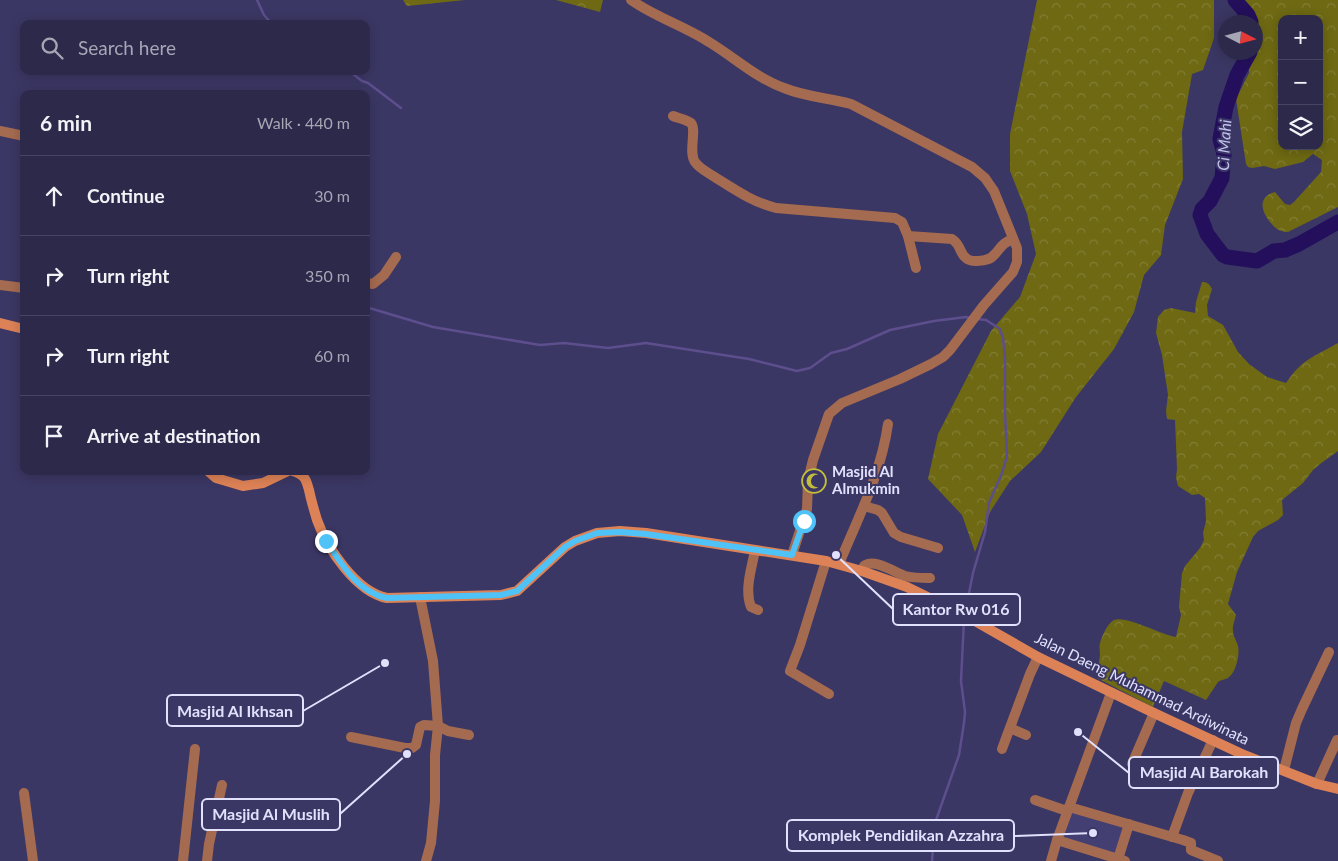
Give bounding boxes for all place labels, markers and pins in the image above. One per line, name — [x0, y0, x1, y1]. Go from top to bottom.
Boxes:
place label: Masjid Al Almukmin — [831, 462, 900, 497]
mosque icon: Masjid Al Almukmin — [801, 468, 827, 494]
callout: Kantor Rw 016 — [893, 594, 1020, 625]
callout: Masjid Al Ikhsan — [167, 695, 303, 726]
callout: Masjid Al Barokah — [1129, 757, 1278, 788]
callout: Masjid Al Muslih — [202, 799, 340, 830]
callout: Komplek Pendidikan Azzahra — [787, 820, 1014, 851]

